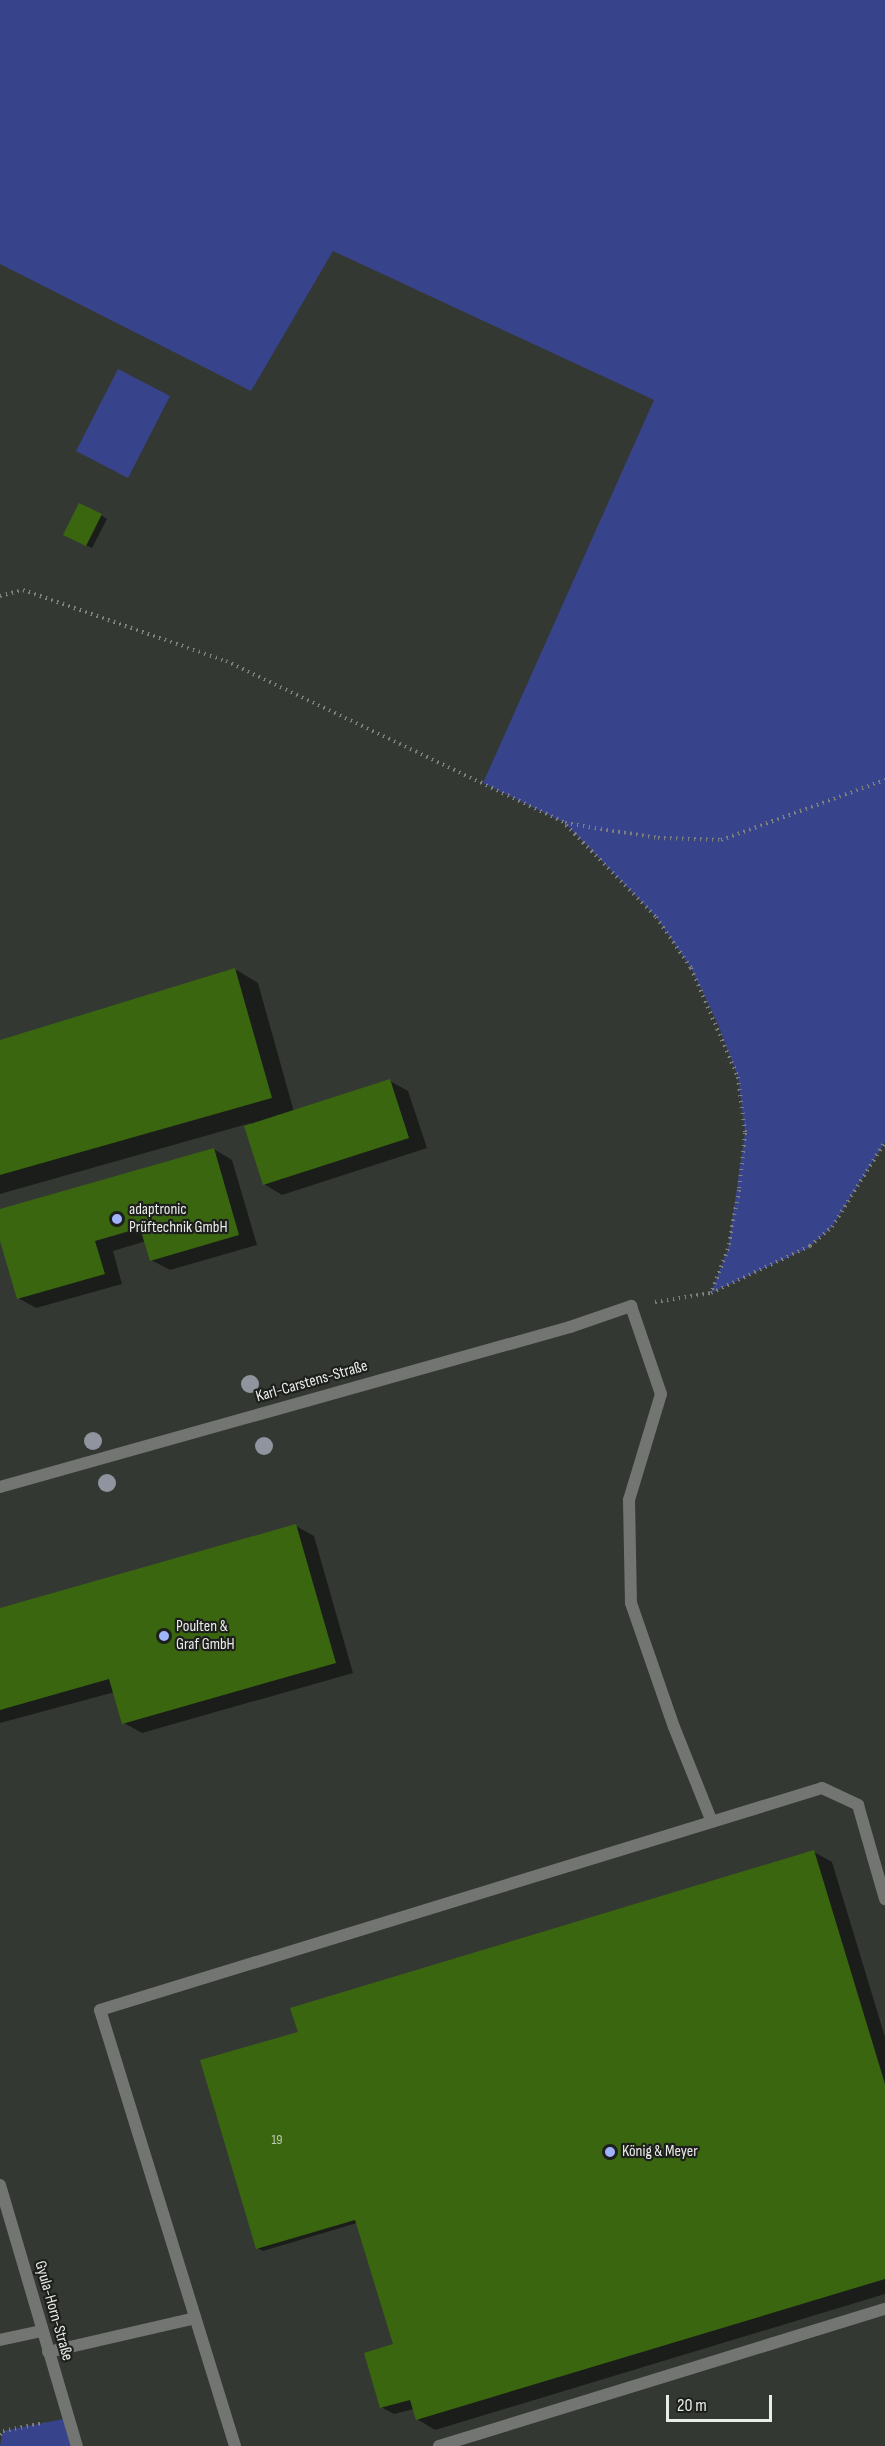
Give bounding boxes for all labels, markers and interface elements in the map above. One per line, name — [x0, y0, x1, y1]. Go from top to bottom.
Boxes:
place label: adaptronic Prüftechnik GmbH — [129, 1200, 228, 1238]
marker: adaptronic Prüftechnik GmbH — [110, 1212, 124, 1226]
street label: Karl-Carstens-Straße — [254, 1357, 370, 1407]
place label: Poulten & Graf GmbH — [176, 1617, 235, 1655]
marker: Poulten & Graf GmbH — [157, 1629, 171, 1643]
house number: 19 — [271, 2132, 283, 2148]
place label: König & Meyer — [622, 2142, 698, 2162]
marker: König & Meyer — [603, 2145, 617, 2159]
street label: Gyula-Horn-Straße — [30, 2259, 76, 2363]
scale bar — [669, 2383, 776, 2421]
text: 20 m — [677, 2395, 707, 2416]

